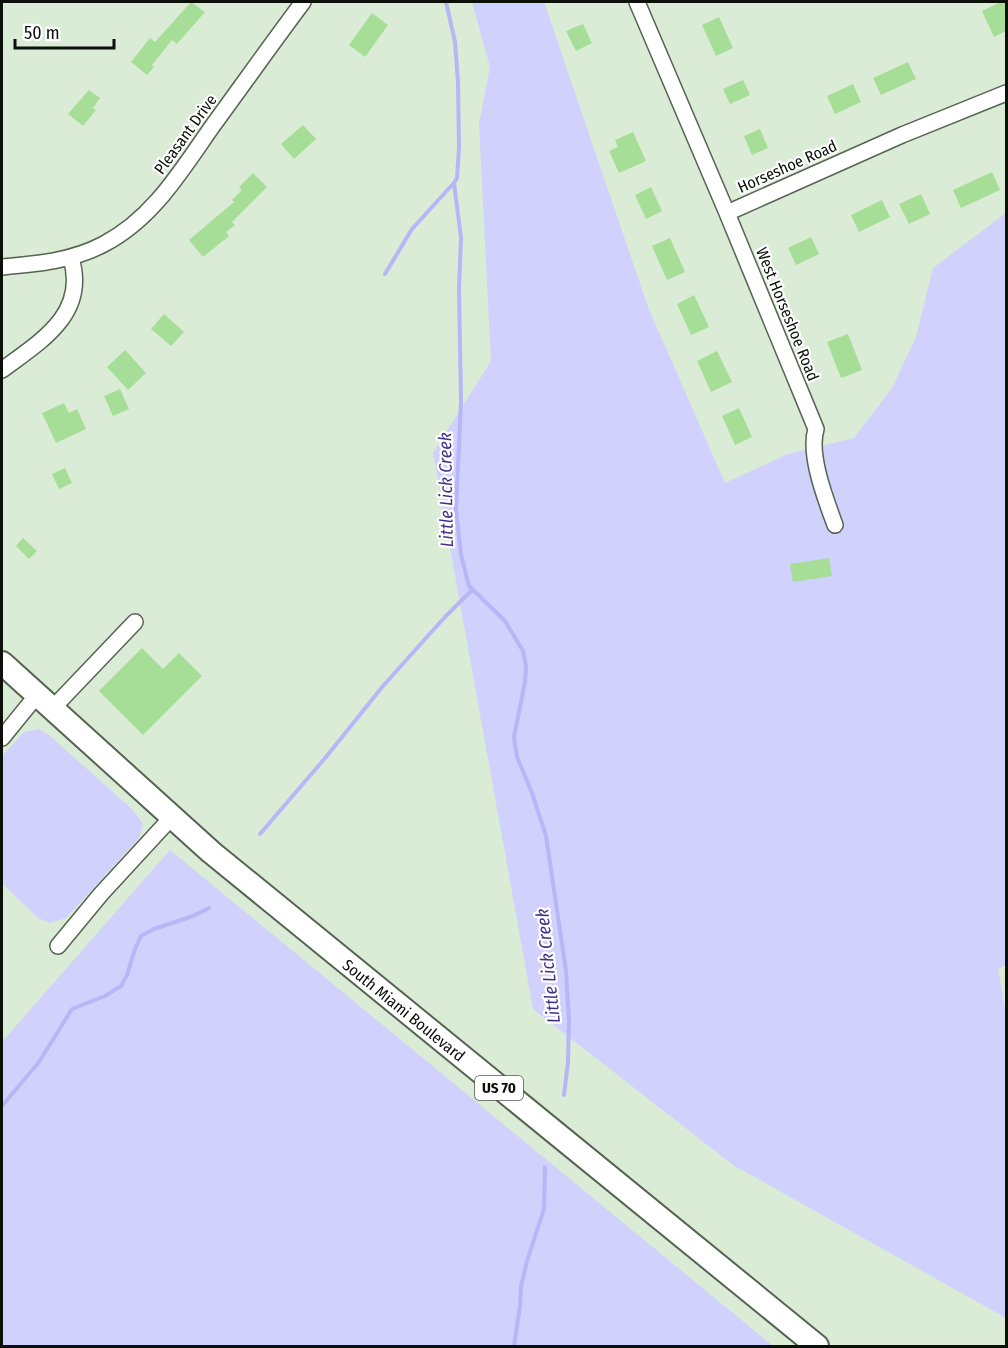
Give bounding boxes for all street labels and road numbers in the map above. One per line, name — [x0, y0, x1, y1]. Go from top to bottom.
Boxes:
street label: Pleasant Drive — [150, 91, 221, 178]
street label: Horseshoe Road — [735, 136, 840, 197]
street label: West Horseshoe Road — [752, 245, 823, 384]
street label: South Miami Boulevard — [339, 955, 469, 1065]
road number: US 70 — [475, 1076, 523, 1100]

